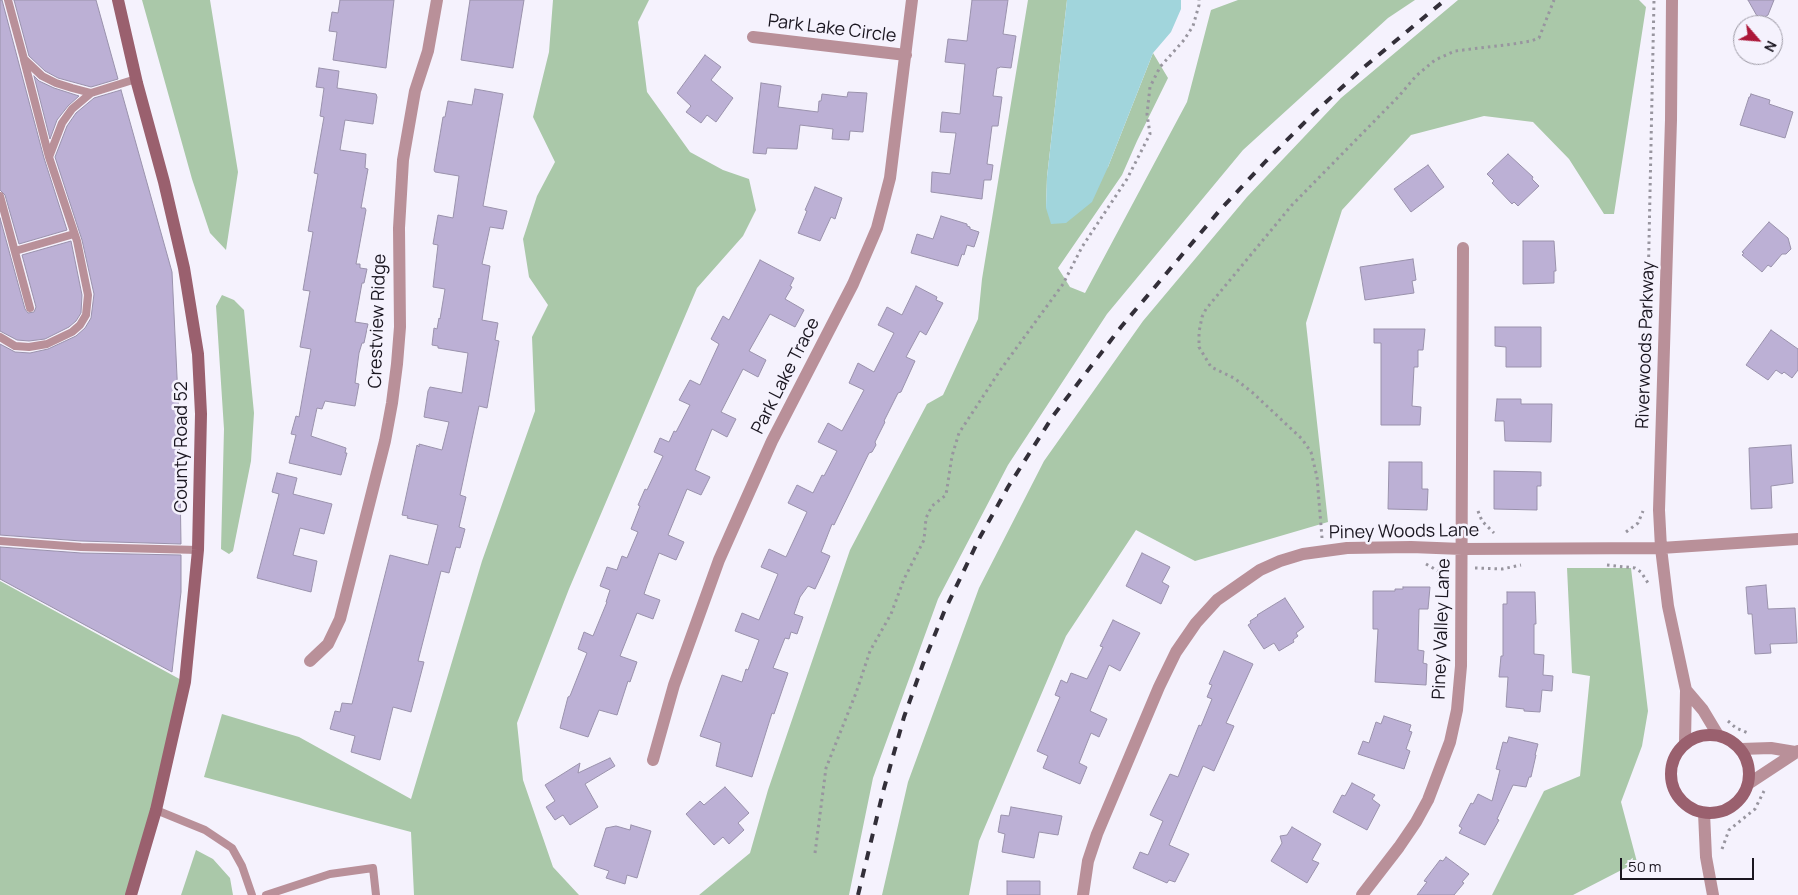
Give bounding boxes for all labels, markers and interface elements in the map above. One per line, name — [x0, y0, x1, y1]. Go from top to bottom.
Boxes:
street label: Park Lake Circle — [766, 10, 898, 48]
north arrow — [1733, 15, 1783, 65]
text: N — [1760, 38, 1782, 55]
street label: Crestview Ridge — [365, 253, 391, 389]
street label: Riverwoods Parkway — [1632, 261, 1660, 429]
street label: Park Lake Trace — [747, 314, 825, 438]
street label: County Road 52 — [171, 381, 193, 513]
street label: Piney Woods Lane — [1329, 520, 1479, 544]
street label: Piney Valley Lane — [1429, 558, 1455, 700]
scale bar — [1623, 848, 1757, 880]
text: 50 m — [1628, 856, 1662, 877]

